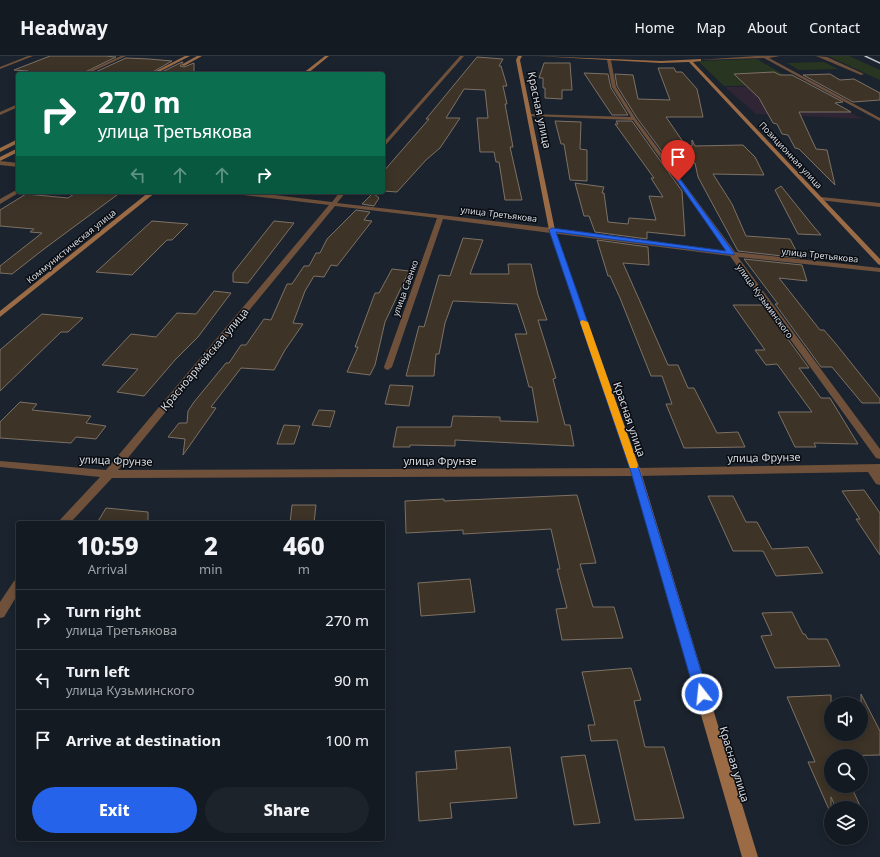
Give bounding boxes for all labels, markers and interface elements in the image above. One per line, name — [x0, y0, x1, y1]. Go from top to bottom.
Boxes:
text: Headway — [20, 15, 108, 41]
text: Home — [635, 18, 674, 37]
text: Map — [696, 18, 726, 37]
text: About — [748, 18, 787, 37]
text: Contact — [809, 18, 860, 37]
street label: Красная улица — [525, 70, 555, 150]
text: 270 m — [98, 83, 181, 121]
icon: right — [32, 88, 84, 140]
text: улица Третьякова — [98, 119, 252, 143]
street label: Позиционная улица — [756, 119, 826, 191]
pin — [661, 140, 695, 181]
icon: arrive — [667, 146, 689, 168]
icon: left — [127, 164, 149, 186]
icon: ahead — [169, 164, 191, 186]
icon: ahead — [211, 164, 233, 186]
icon: right — [253, 164, 275, 186]
street label: улица Третьякова — [460, 203, 538, 225]
street label: Коммунистическая улица — [23, 206, 119, 286]
street label: улица Третьякова — [781, 245, 859, 265]
street label: улица Саенко — [389, 258, 421, 318]
street label: улица Кузьминского — [734, 261, 796, 341]
street label: Красноармейская улица — [156, 304, 252, 414]
street label: Красная улица — [610, 380, 650, 458]
street label: улица Фрунзе — [727, 449, 801, 465]
street label: улица Фрунзе — [79, 451, 153, 469]
street label: улица Фрунзе — [403, 453, 477, 468]
text: 10:59 — [76, 529, 139, 562]
text: 2 — [204, 529, 218, 562]
text: 460 — [283, 529, 325, 562]
text: Arrival — [88, 560, 127, 578]
text: min — [199, 560, 223, 578]
text: m — [298, 560, 310, 578]
text: Turn right — [66, 601, 141, 621]
icon: right — [32, 609, 54, 631]
text: 270 m — [325, 610, 369, 630]
text: улица Третьякова — [66, 621, 177, 639]
text: Turn left — [66, 661, 130, 681]
icon: left — [32, 669, 54, 691]
text: 90 m — [334, 670, 369, 690]
position arrow — [681, 673, 723, 715]
text: улица Кузьминского — [66, 681, 194, 699]
map controls — [824, 697, 868, 845]
button: sound — [824, 697, 868, 741]
street label: Красная улица — [716, 724, 754, 804]
icon: arrive — [32, 729, 54, 751]
text: Arrive at destination — [66, 730, 221, 750]
text: 100 m — [325, 730, 369, 750]
button: search — [824, 749, 868, 793]
button: Exit — [32, 787, 197, 833]
button: Share — [205, 787, 369, 833]
button: layers — [824, 801, 868, 845]

